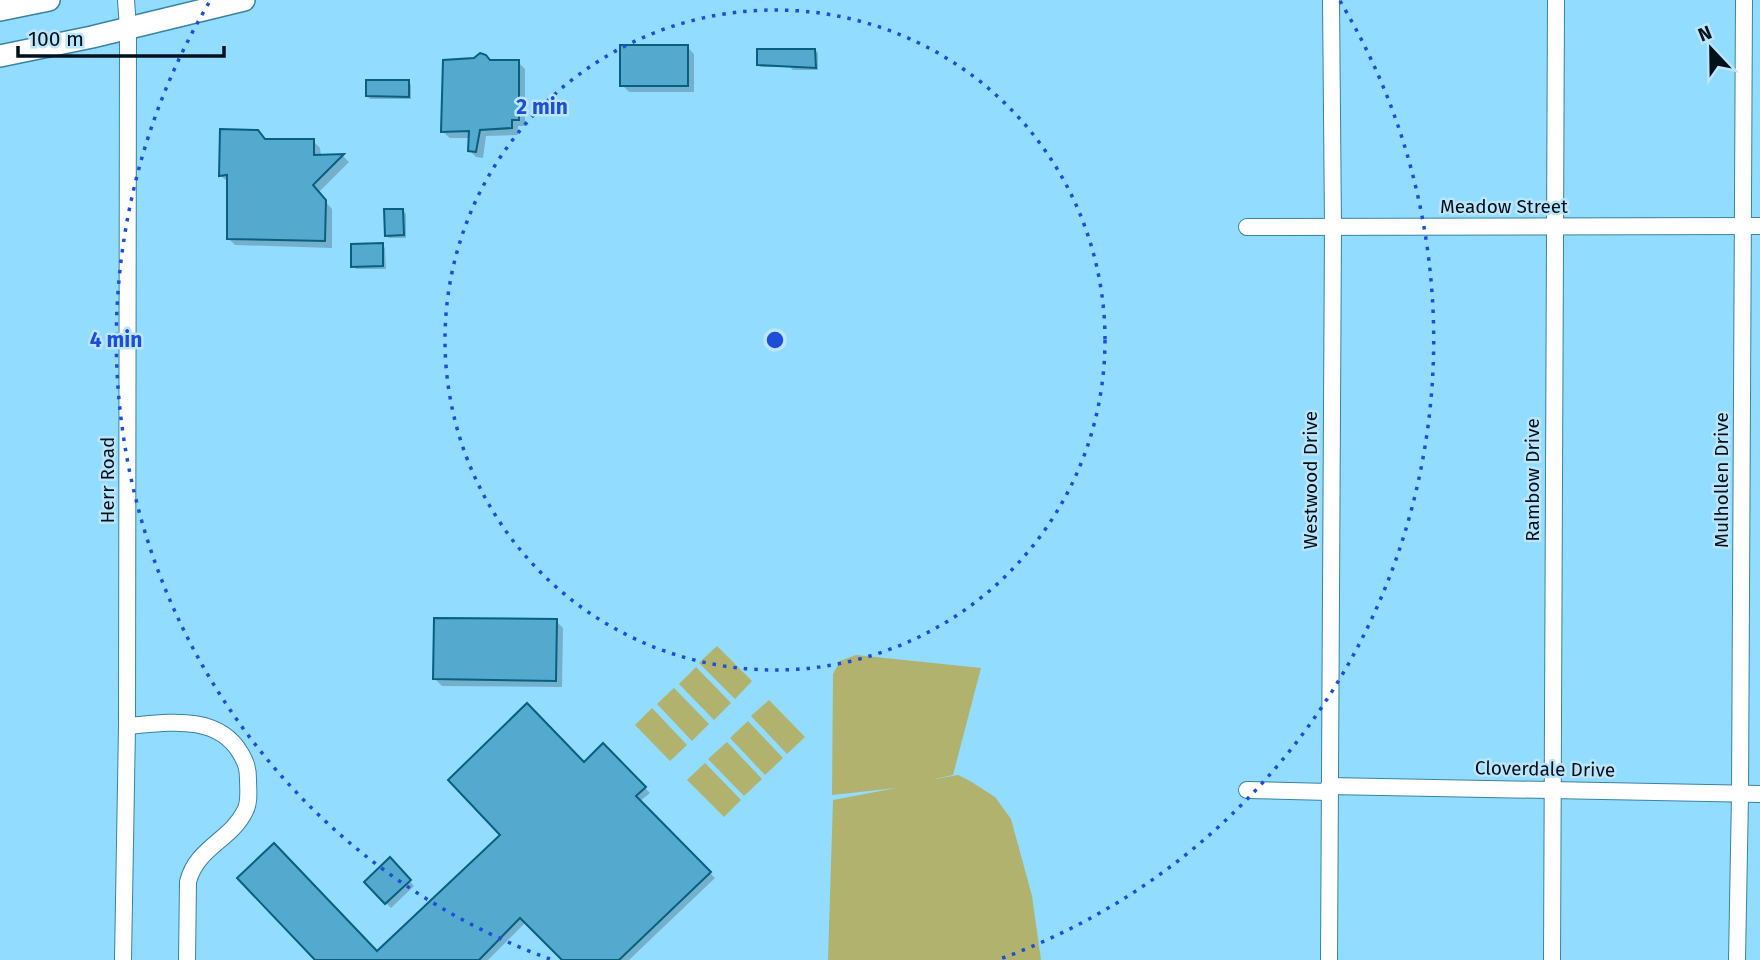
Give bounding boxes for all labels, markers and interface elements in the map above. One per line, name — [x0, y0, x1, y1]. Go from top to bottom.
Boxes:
scale bar — [18, 14, 224, 58]
north arrow — [1676, 14, 1746, 84]
text: N — [1695, 21, 1715, 47]
text: 100 m — [28, 26, 84, 52]
text: 2 min — [516, 94, 568, 120]
street label: Meadow Street — [1440, 195, 1568, 218]
text: 4 min — [90, 327, 142, 353]
centre of rings — [763, 328, 787, 352]
street label: Westwood Drive — [1299, 411, 1322, 549]
street label: Mulhollen Drive — [1710, 412, 1733, 548]
street label: Rambow Drive — [1521, 418, 1544, 542]
street label: Herr Road — [96, 437, 119, 523]
street label: Cloverdale Drive — [1475, 756, 1615, 782]

